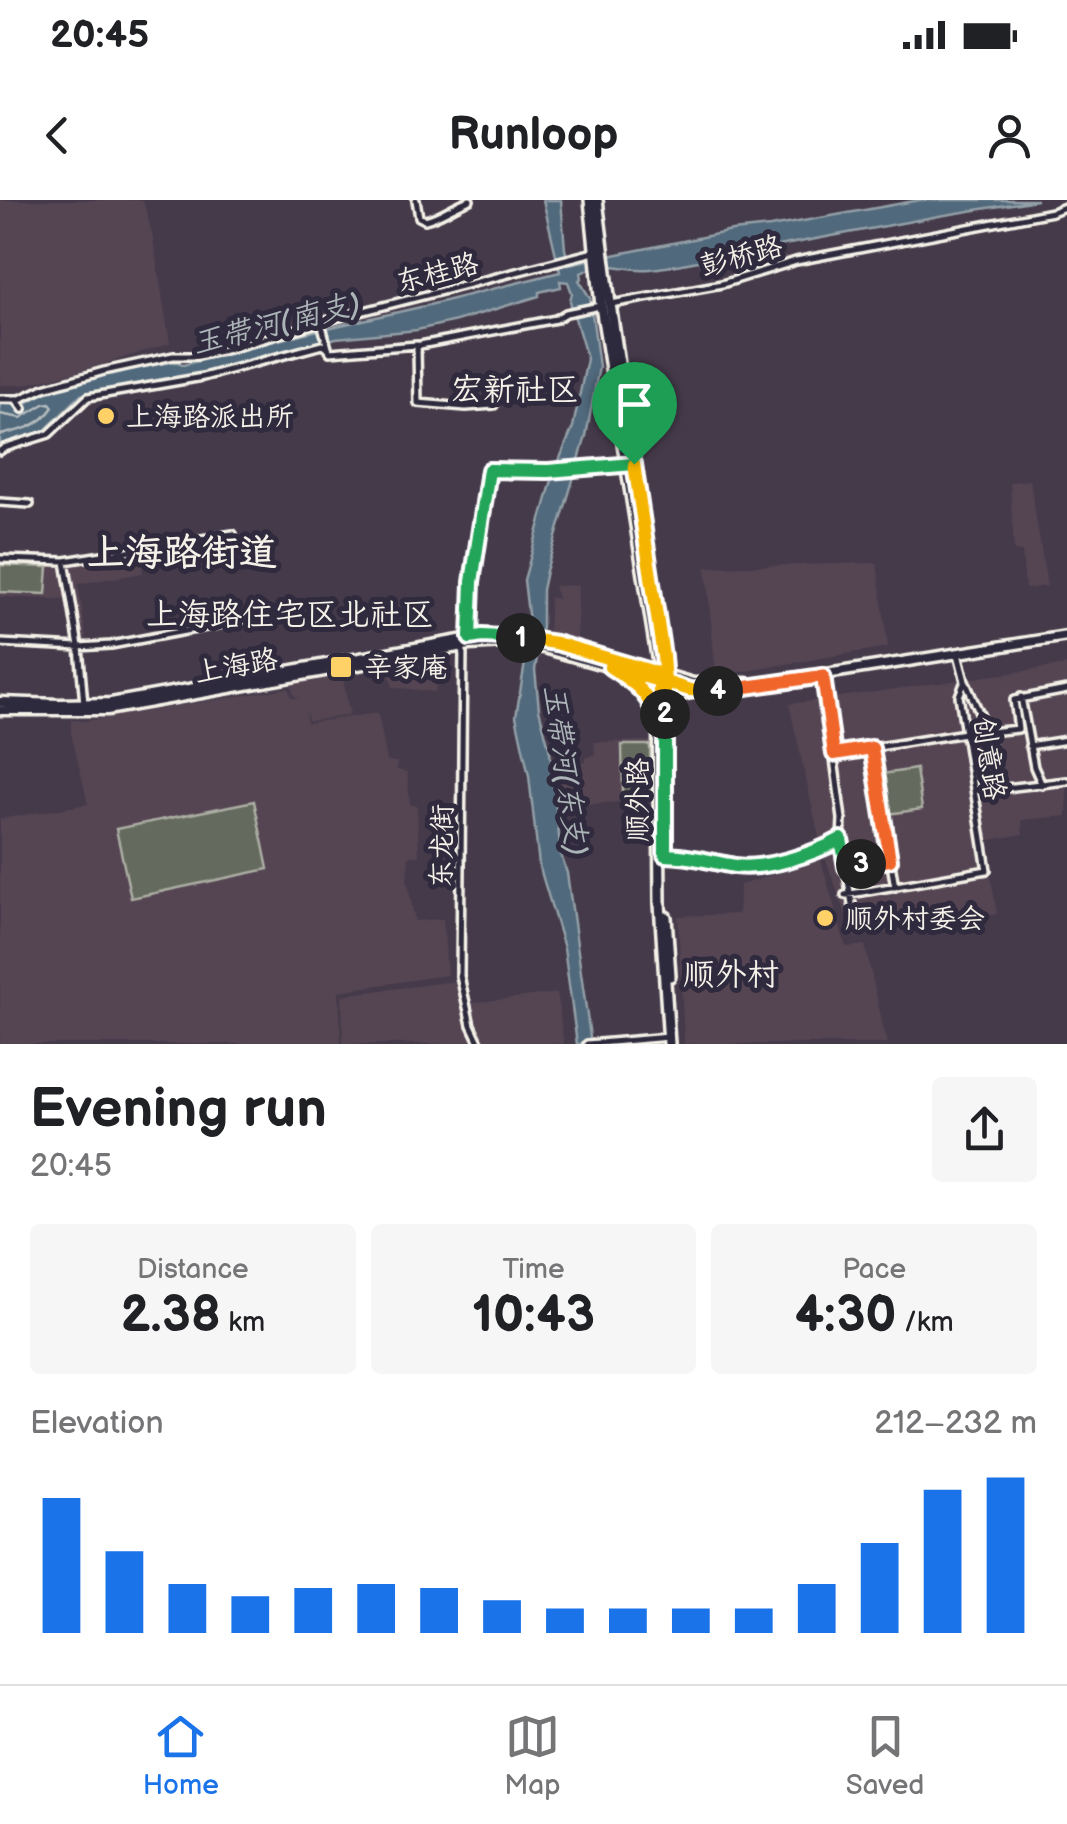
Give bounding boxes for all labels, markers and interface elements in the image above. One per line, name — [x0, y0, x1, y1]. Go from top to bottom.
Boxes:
text: 20:45 — [50, 13, 149, 58]
icon: back — [30, 108, 85, 163]
text: Runloop — [449, 108, 618, 163]
icon: person — [982, 108, 1037, 163]
street label: 彭桥路 — [697, 230, 786, 283]
street label: 东桂路 — [393, 247, 482, 300]
water label: 玉带河(南支) — [188, 286, 364, 362]
pin — [592, 362, 677, 465]
district label: 宏新社区 — [451, 371, 579, 410]
icon: arrive — [607, 377, 662, 432]
place label: 上海路派出所 — [126, 401, 294, 434]
marker: 上海路派出所 — [95, 405, 117, 427]
district label: 上海路街道 — [87, 531, 277, 576]
district label: 上海路住宅区北社区 — [146, 596, 434, 635]
pin: 1 — [496, 613, 546, 663]
text: 1 — [515, 621, 527, 654]
street label: 上海路 — [192, 643, 280, 690]
place label: 辛家庵 — [364, 652, 448, 685]
marker: 辛家庵 — [328, 654, 354, 680]
pin: 4 — [693, 666, 743, 716]
text: 4 — [710, 674, 726, 707]
water label: 玉带河(东支) — [535, 683, 595, 858]
pin: 2 — [640, 689, 690, 739]
text: 2 — [657, 697, 673, 730]
street label: 创意路 — [966, 714, 1011, 802]
street label: 顺外路 — [622, 758, 655, 842]
street label: 东龙街 — [425, 804, 460, 888]
pin: 3 — [836, 839, 886, 889]
text: 3 — [853, 847, 869, 880]
place label: 顺外村委会 — [845, 903, 985, 936]
marker: 顺外村委会 — [814, 907, 836, 929]
district label: 顺外村 — [683, 956, 779, 995]
text: Evening run — [30, 1076, 327, 1143]
button: share — [932, 1077, 1037, 1182]
text: 20:45 — [30, 1147, 112, 1186]
text: Distance — [137, 1253, 249, 1286]
text: Time — [502, 1253, 565, 1286]
text: Pace — [842, 1253, 906, 1286]
text: 2.38 — [121, 1286, 221, 1346]
text: 10:43 — [472, 1286, 595, 1346]
text: 4:30 — [795, 1286, 897, 1346]
text: km — [221, 1306, 265, 1339]
text: /km — [897, 1306, 954, 1339]
text: Elevation — [30, 1404, 163, 1443]
text: 212–232 m — [874, 1404, 1037, 1443]
tab: Home — [143, 1709, 219, 1802]
tab: Map — [504, 1709, 560, 1802]
tab: Saved — [846, 1709, 924, 1802]

